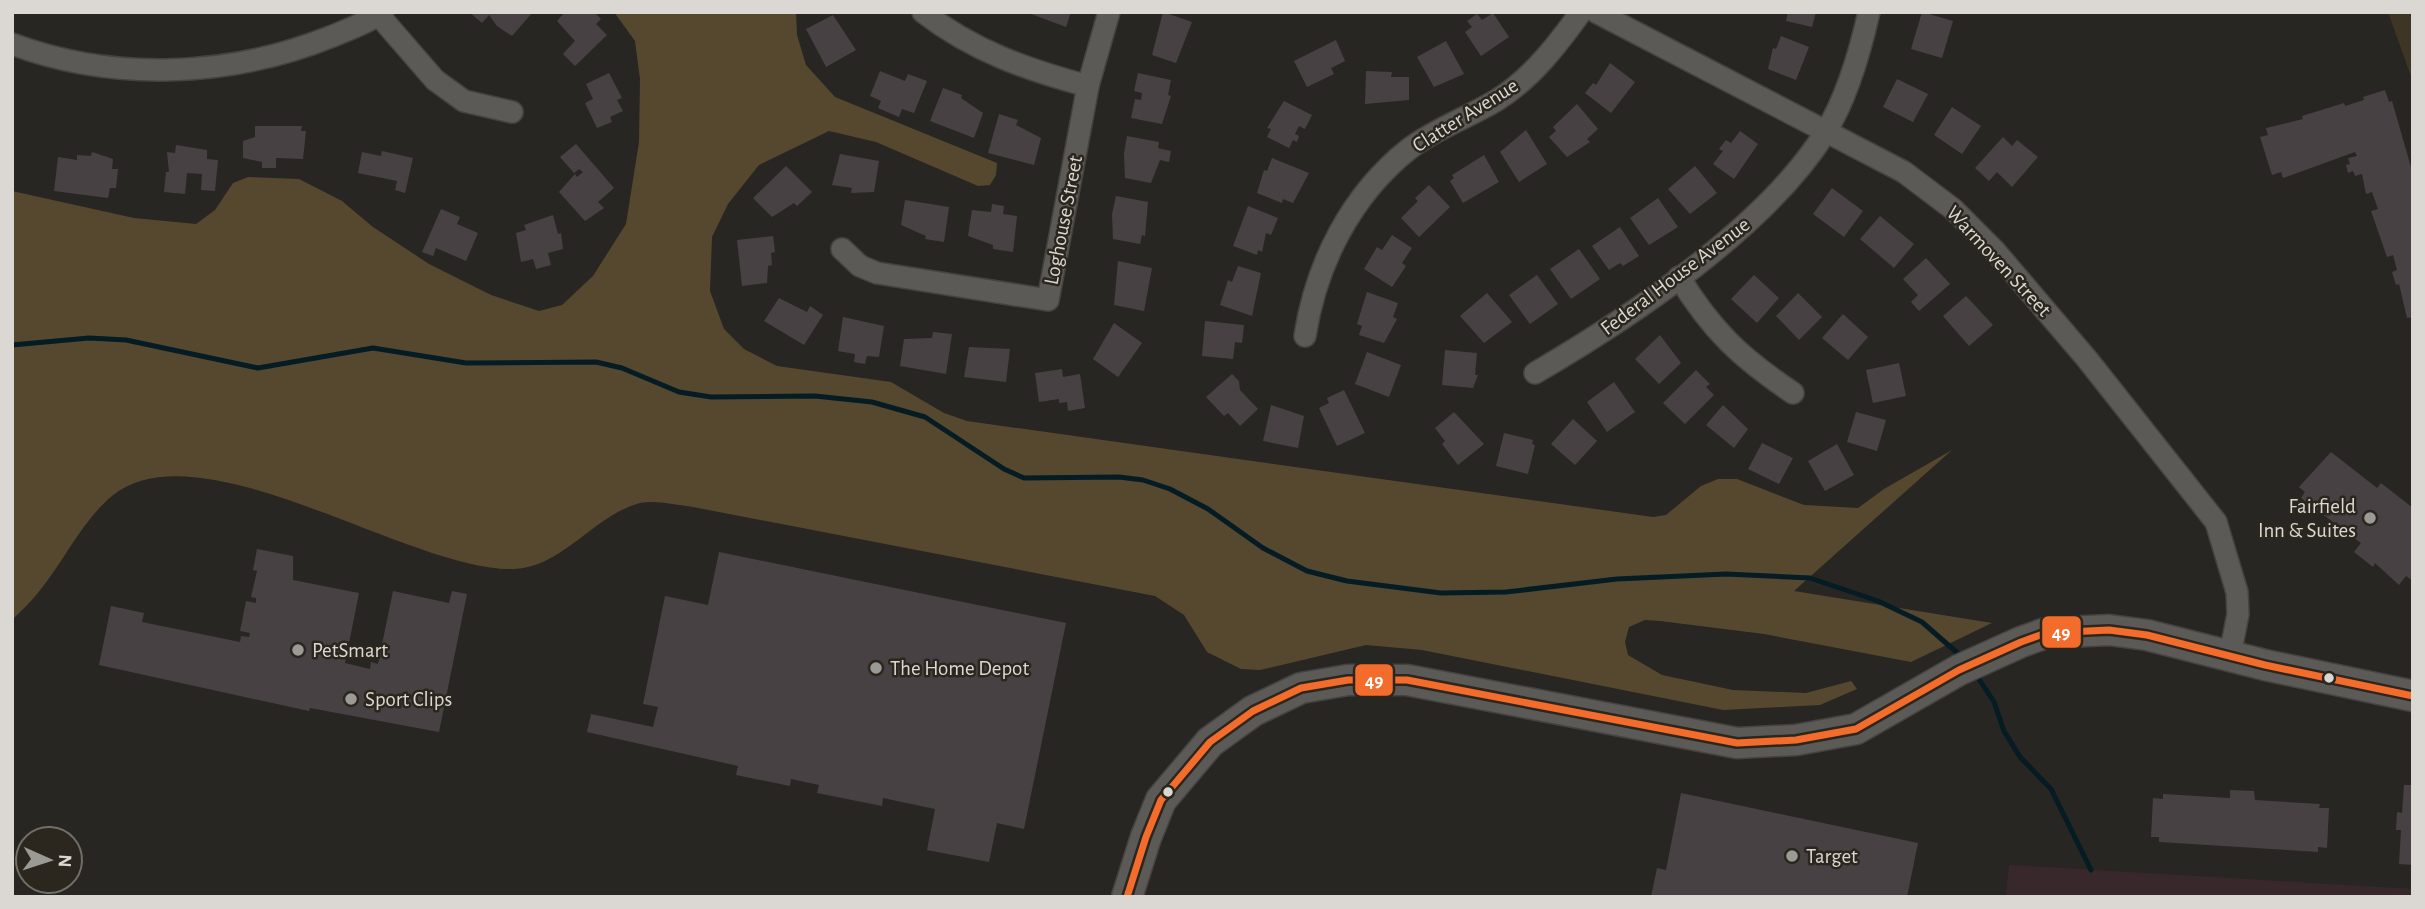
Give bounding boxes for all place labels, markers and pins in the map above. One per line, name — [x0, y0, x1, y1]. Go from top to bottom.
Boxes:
place label: Fairfield Inn & Suites — [2258, 496, 2356, 541]
marker: Fairfield Inn & Suites — [2362, 510, 2378, 526]
place label: PetSmart — [312, 640, 388, 661]
marker: PetSmart — [290, 642, 306, 658]
place label: The Home Depot — [890, 658, 1029, 679]
marker: The Home Depot — [868, 660, 884, 676]
unlabelled marker — [2322, 671, 2336, 685]
place label: Sport Clips — [365, 689, 452, 710]
marker: Sport Clips — [343, 691, 359, 707]
unlabelled marker — [1161, 785, 1175, 799]
place label: Target — [1806, 846, 1858, 867]
marker: Target — [1784, 848, 1800, 864]

